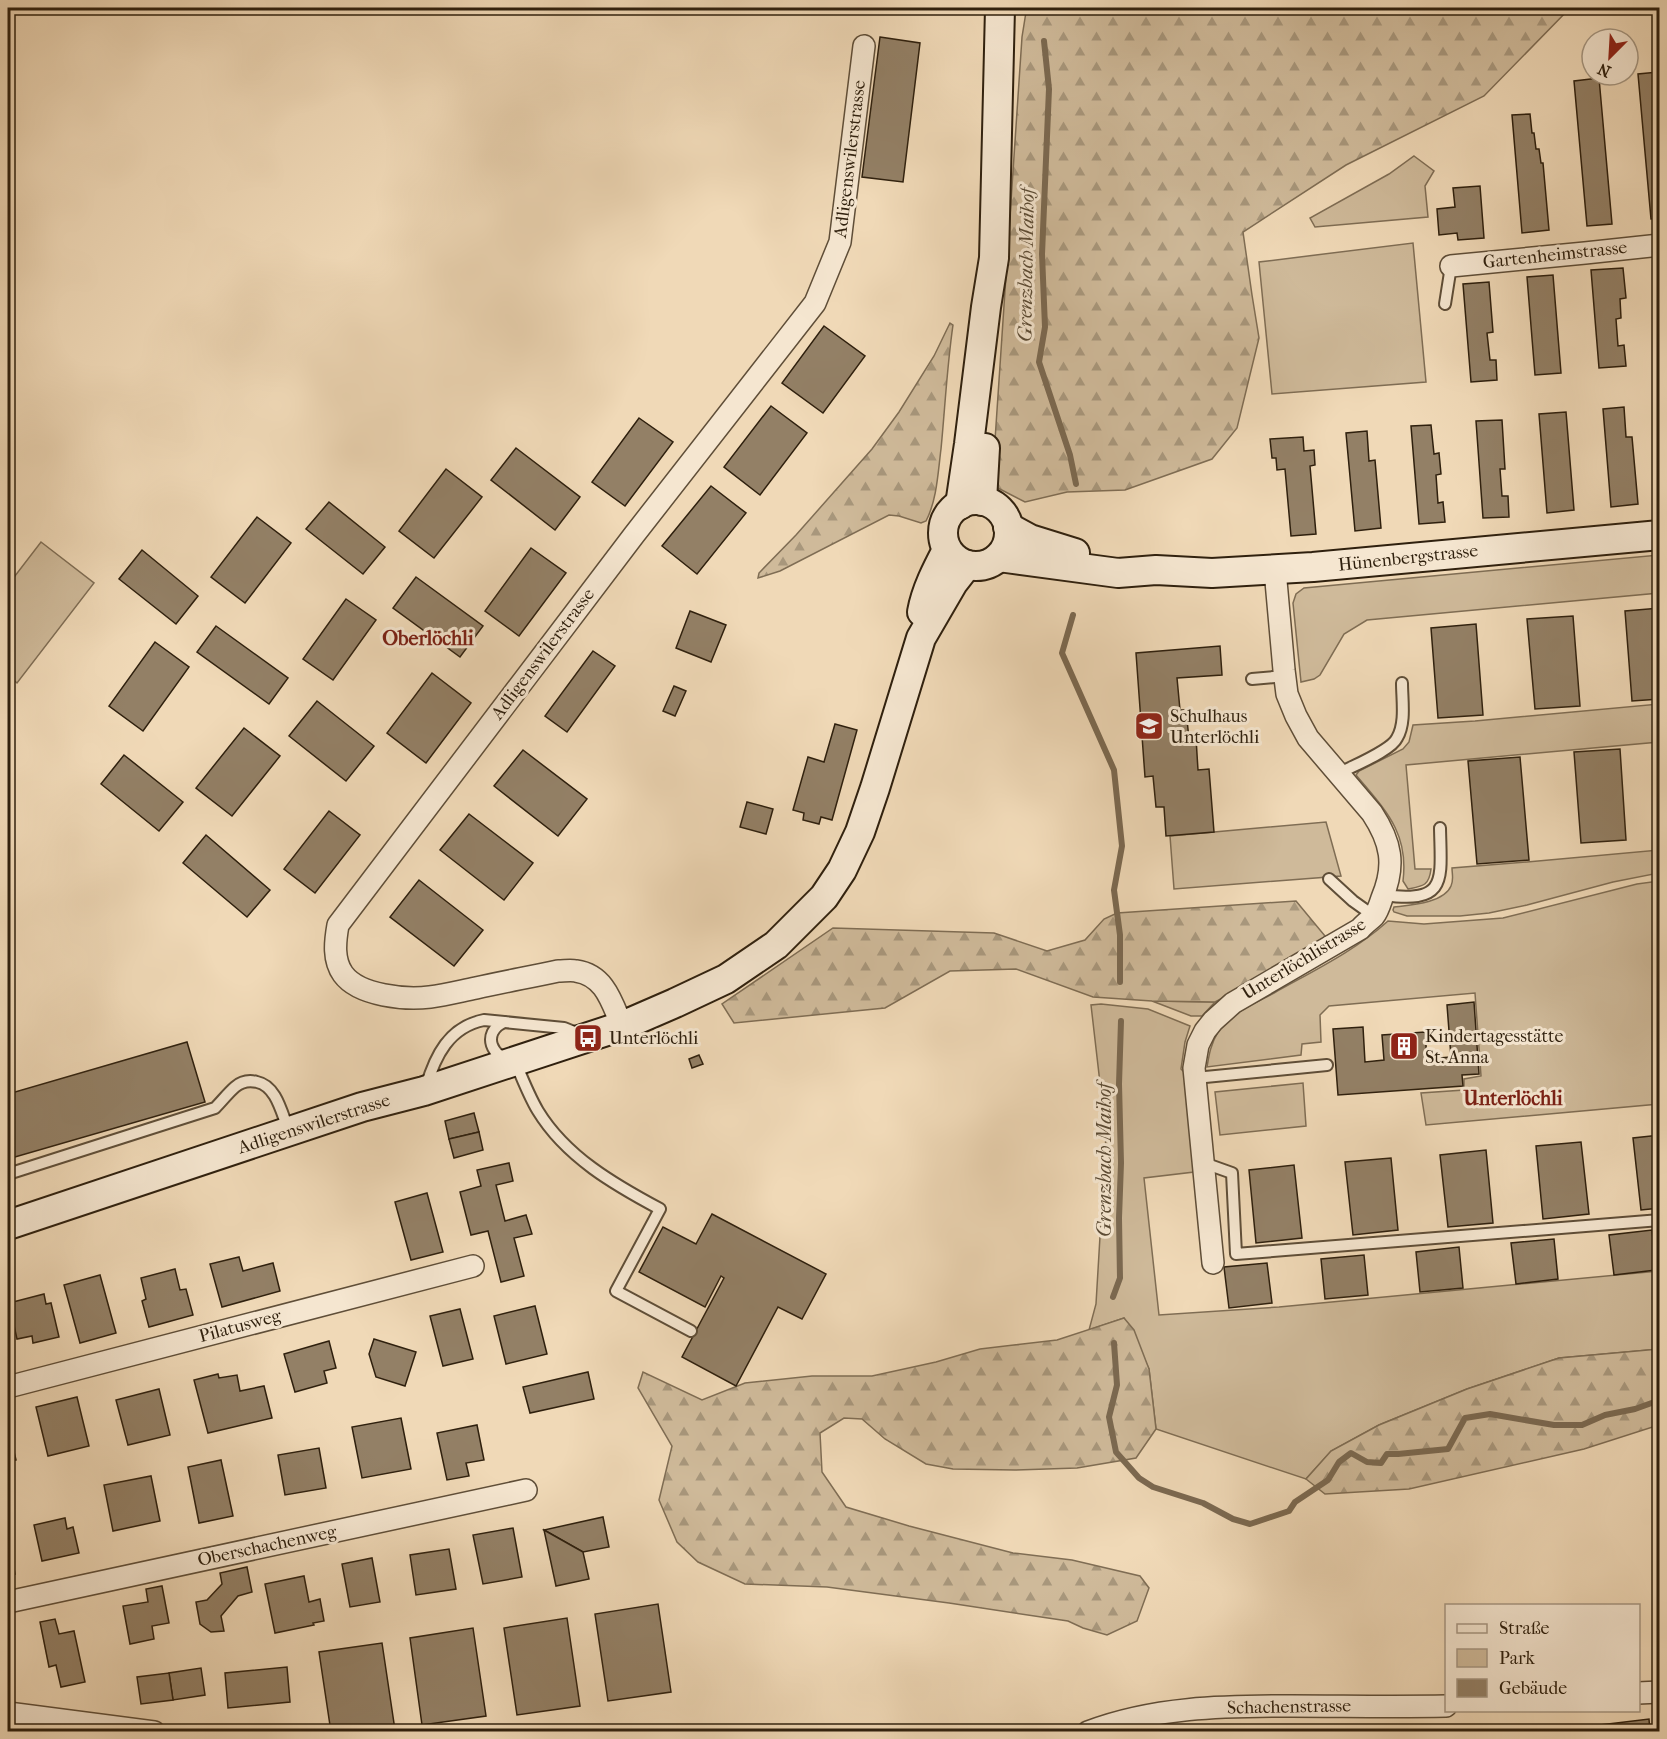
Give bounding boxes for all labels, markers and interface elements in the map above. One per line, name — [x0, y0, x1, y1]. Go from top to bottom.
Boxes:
north arrow — [1580, 27, 1640, 87]
text: N — [1594, 59, 1614, 81]
street label: Adligenswilerstrasse — [830, 79, 870, 240]
water label: Grenzbach Maihof — [1013, 184, 1039, 342]
street label: Gartenheimstrasse — [1482, 237, 1628, 273]
street label: Hünenbergstrasse — [1337, 540, 1479, 576]
street label: Adligenswilerstrasse — [486, 584, 599, 724]
district label: Oberlöchli — [382, 627, 475, 650]
place label: Schulhaus Unterlöchli — [1170, 706, 1260, 748]
school or university icon: Schulhaus Unterlöchli — [1133, 710, 1165, 742]
street label: Unterlöchlistrasse — [1238, 914, 1370, 1004]
bus stop icon: Unterlöchli — [572, 1022, 604, 1054]
place label: Kindertagesstätte St. Anna — [1425, 1026, 1563, 1068]
place label: Unterlöchli — [609, 1028, 699, 1049]
building icon: Kindertagesstätte St. Anna — [1388, 1030, 1420, 1062]
water label: Grenzbach Maihof — [1093, 1079, 1116, 1237]
district label: Unterlöchli — [1462, 1087, 1564, 1110]
street label: Adligenswilerstrasse — [234, 1089, 393, 1159]
street label: Pilatusweg — [197, 1305, 284, 1347]
street label: Oberschachenweg — [196, 1521, 339, 1571]
legend — [1445, 1604, 1640, 1712]
text: Straße — [1499, 1618, 1550, 1639]
text: Park — [1499, 1648, 1536, 1669]
text: Gebäude — [1499, 1678, 1567, 1699]
street label: Schachenstrasse — [1227, 1695, 1351, 1719]

